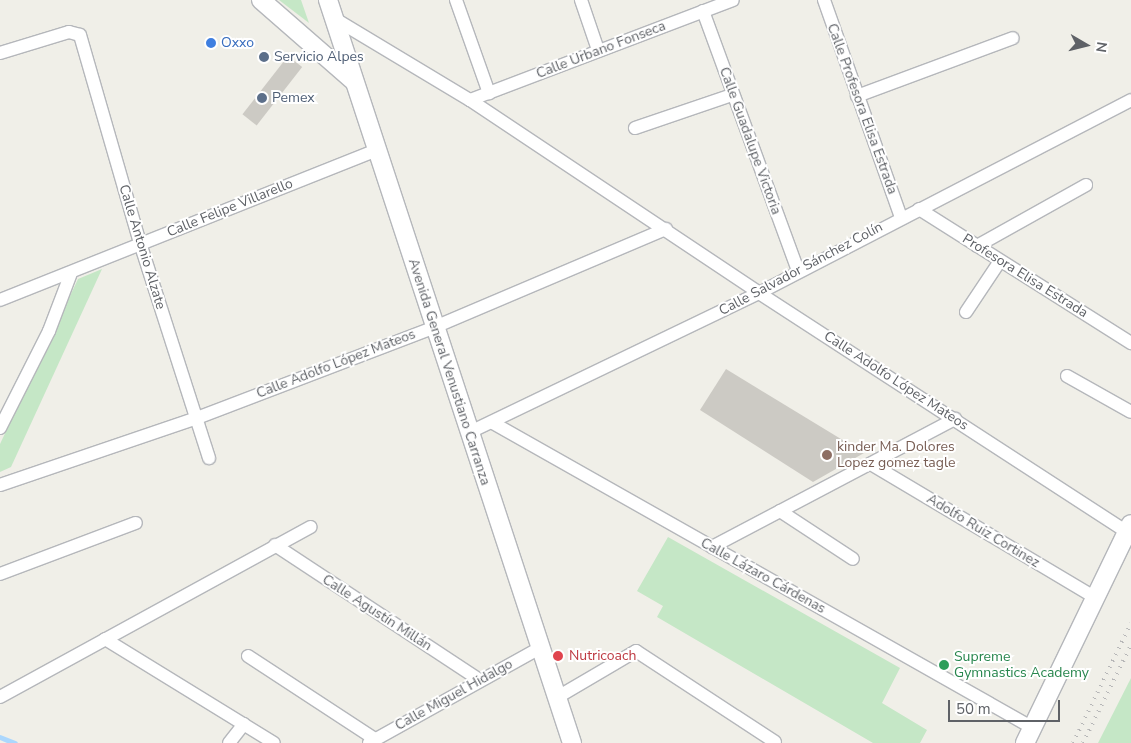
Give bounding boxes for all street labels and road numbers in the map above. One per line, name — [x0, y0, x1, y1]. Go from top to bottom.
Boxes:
street label: Calle Urbano Fonseca — [534, 18, 668, 82]
street label: Calle Profesora Elisa Estrada — [823, 21, 901, 197]
street label: Calle Guadalupe Victoria — [715, 65, 785, 217]
street label: Calle Felipe Villarello — [165, 175, 295, 241]
street label: Calle Antonio Alzate — [115, 183, 169, 311]
street label: Calle Salvador Sánchez Colín — [716, 219, 886, 319]
street label: Profesora Elisa Estrada — [959, 231, 1091, 321]
street label: Avenida General Venustiano Carranza — [404, 257, 494, 487]
street label: Calle Adolfo López Mateos — [254, 326, 418, 402]
street label: Calle Adolfo López Mateos — [821, 328, 971, 434]
street label: Adolfo Ruiz Cortinez — [924, 491, 1042, 571]
street label: Calle Lázaro Cárdenas — [698, 535, 828, 617]
street label: Calle Agustín Millán — [319, 571, 435, 655]
street label: Calle Miguel Hidalgo — [392, 656, 516, 734]

